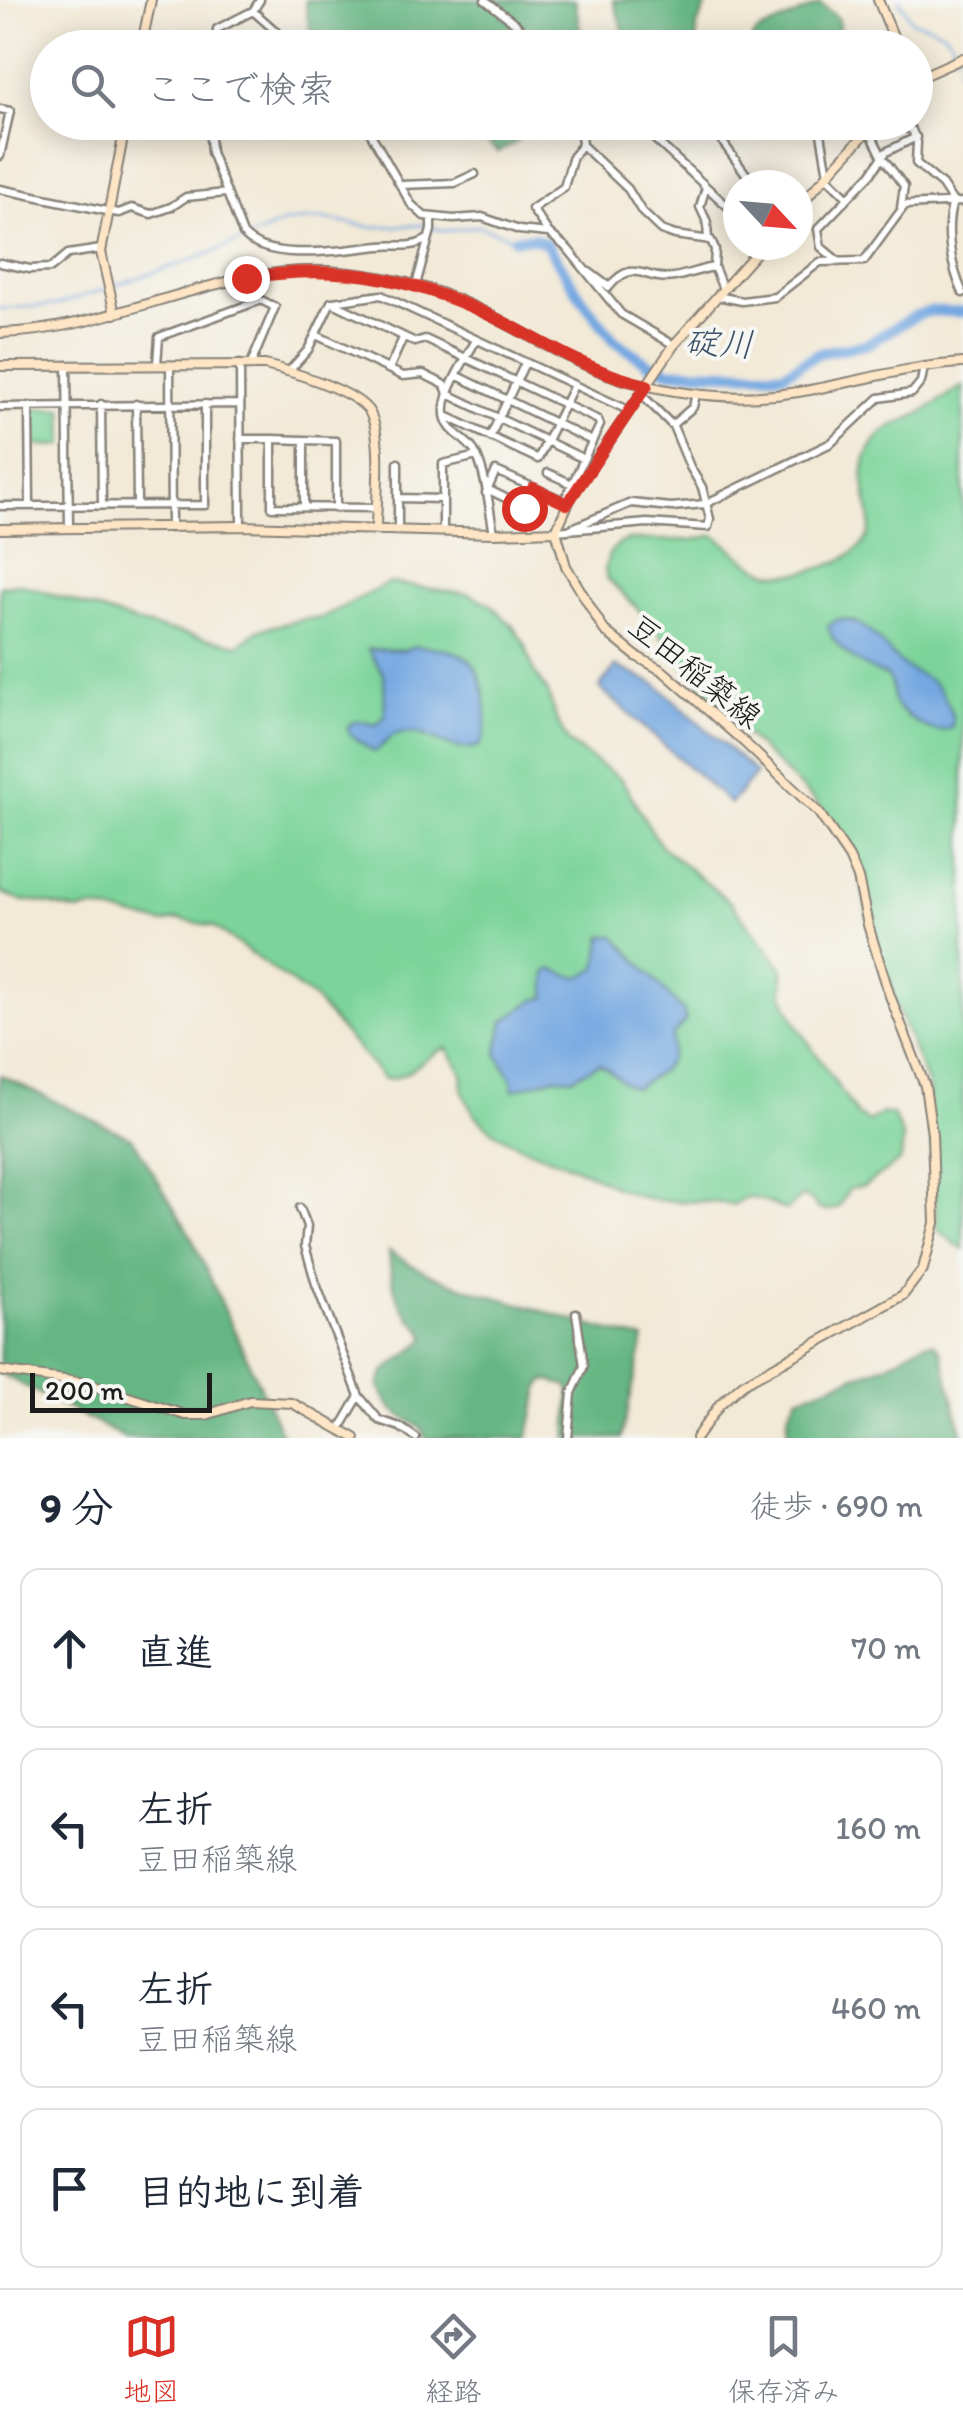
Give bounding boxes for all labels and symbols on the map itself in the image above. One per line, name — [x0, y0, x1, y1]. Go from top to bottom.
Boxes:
north arrow — [723, 170, 813, 260]
route end — [224, 256, 270, 302]
water label: 碇川 — [683, 320, 755, 366]
route start — [502, 486, 548, 532]
street label: 豆田稲築線 — [621, 606, 769, 736]
scale bar — [30, 1368, 212, 1412]

